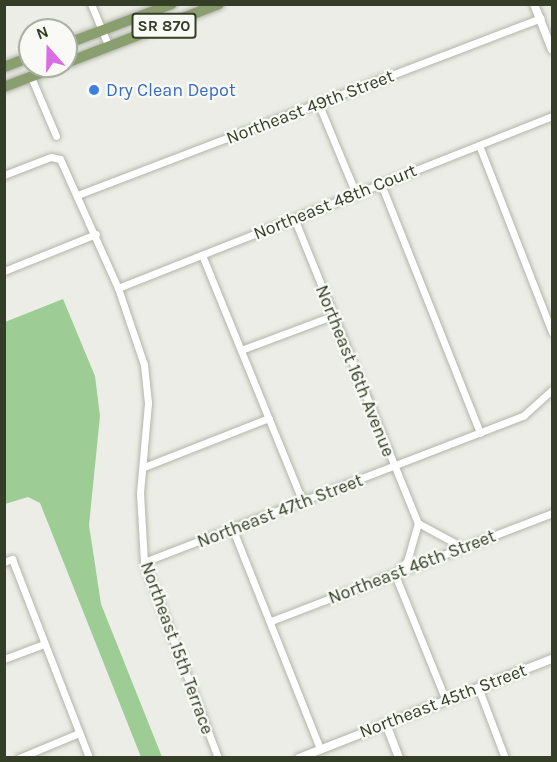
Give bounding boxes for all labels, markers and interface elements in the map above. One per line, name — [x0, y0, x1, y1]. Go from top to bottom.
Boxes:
road number: SR 870 — [131, 13, 197, 39]
north arrow — [18, 18, 78, 78]
text: N — [34, 22, 51, 43]
street label: Northeast 49th Street — [223, 65, 397, 149]
place label: Dry Clean Depot — [106, 79, 236, 101]
marker: Dry Clean Depot — [87, 83, 101, 97]
street label: Northeast 48th Court — [250, 159, 420, 245]
street label: Northeast 16th Avenue — [311, 282, 399, 460]
street label: Northeast 47th Street — [194, 469, 366, 553]
street label: Northeast 46th Street — [325, 525, 499, 609]
street label: Northeast 15th Terrace — [136, 559, 218, 737]
street label: Northeast 45th Street — [356, 659, 530, 743]

